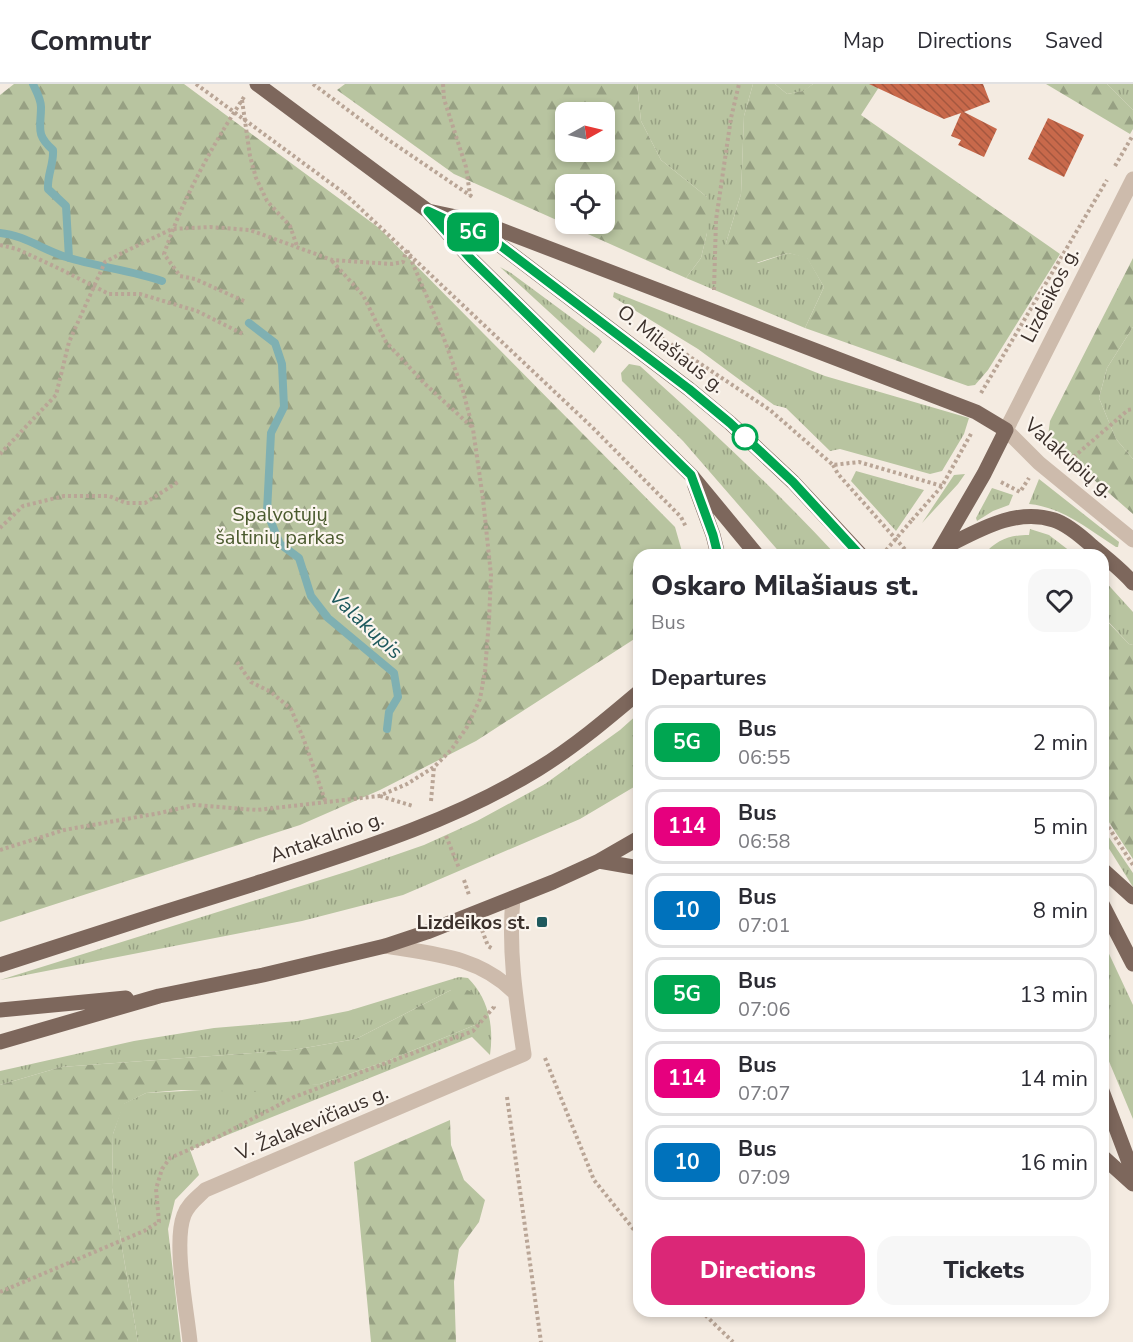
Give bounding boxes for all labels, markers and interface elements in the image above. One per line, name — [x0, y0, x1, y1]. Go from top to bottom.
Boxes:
text: Commutr — [30, 22, 151, 60]
text: Map — [843, 27, 884, 55]
text: Directions — [917, 27, 1012, 55]
text: Saved — [1045, 27, 1103, 55]
north arrow — [555, 102, 615, 162]
map controls — [555, 102, 615, 234]
button: locate — [555, 174, 615, 234]
line badge: 5G — [446, 212, 500, 252]
text: 5G — [459, 218, 487, 246]
street label: Lizdeikos g. — [1014, 243, 1086, 347]
street label: O. Milašiaus g. — [612, 298, 730, 400]
street label: Valakupių g. — [1018, 411, 1119, 504]
unlabelled marker — [732, 424, 758, 450]
park label: Spalvotųjų šaltinių parkas — [215, 501, 345, 551]
text: Oskaro Milašiaus st. — [651, 567, 918, 605]
button: heart — [1028, 569, 1091, 632]
water label: Valakupis — [323, 583, 409, 665]
text: Bus — [651, 609, 685, 636]
text: Departures — [651, 663, 766, 693]
text: Bus — [738, 714, 777, 744]
text: 5G — [673, 728, 701, 756]
text: 2 min — [1033, 728, 1088, 758]
text: 06:55 — [738, 744, 791, 771]
text: Bus — [738, 798, 777, 828]
street label: Antakalnio g. — [267, 805, 387, 869]
text: 114 — [668, 812, 706, 840]
text: 5 min — [1033, 812, 1088, 842]
text: 06:58 — [738, 828, 791, 855]
text: Bus — [738, 882, 777, 912]
text: 10 — [674, 896, 700, 924]
text: 8 min — [1033, 896, 1088, 926]
place label: Lizdeikos st. — [417, 909, 530, 936]
text: 07:01 — [738, 912, 791, 939]
marker: Lizdeikos st. — [535, 915, 549, 929]
text: Bus — [738, 966, 777, 996]
text: 5G — [673, 980, 701, 1008]
text: 13 min — [1020, 980, 1088, 1010]
text: 07:06 — [738, 996, 791, 1023]
text: Bus — [738, 1050, 777, 1080]
text: 114 — [668, 1064, 706, 1092]
text: 14 min — [1020, 1064, 1088, 1094]
street label: V. Žalakevičiaus g. — [231, 1079, 392, 1168]
text: 07:07 — [738, 1080, 791, 1107]
text: Bus — [738, 1134, 777, 1164]
text: 10 — [674, 1148, 700, 1176]
text: 16 min — [1020, 1148, 1088, 1178]
text: 07:09 — [738, 1164, 791, 1191]
button: Directions — [651, 1236, 865, 1305]
button: Tickets — [877, 1236, 1091, 1305]

